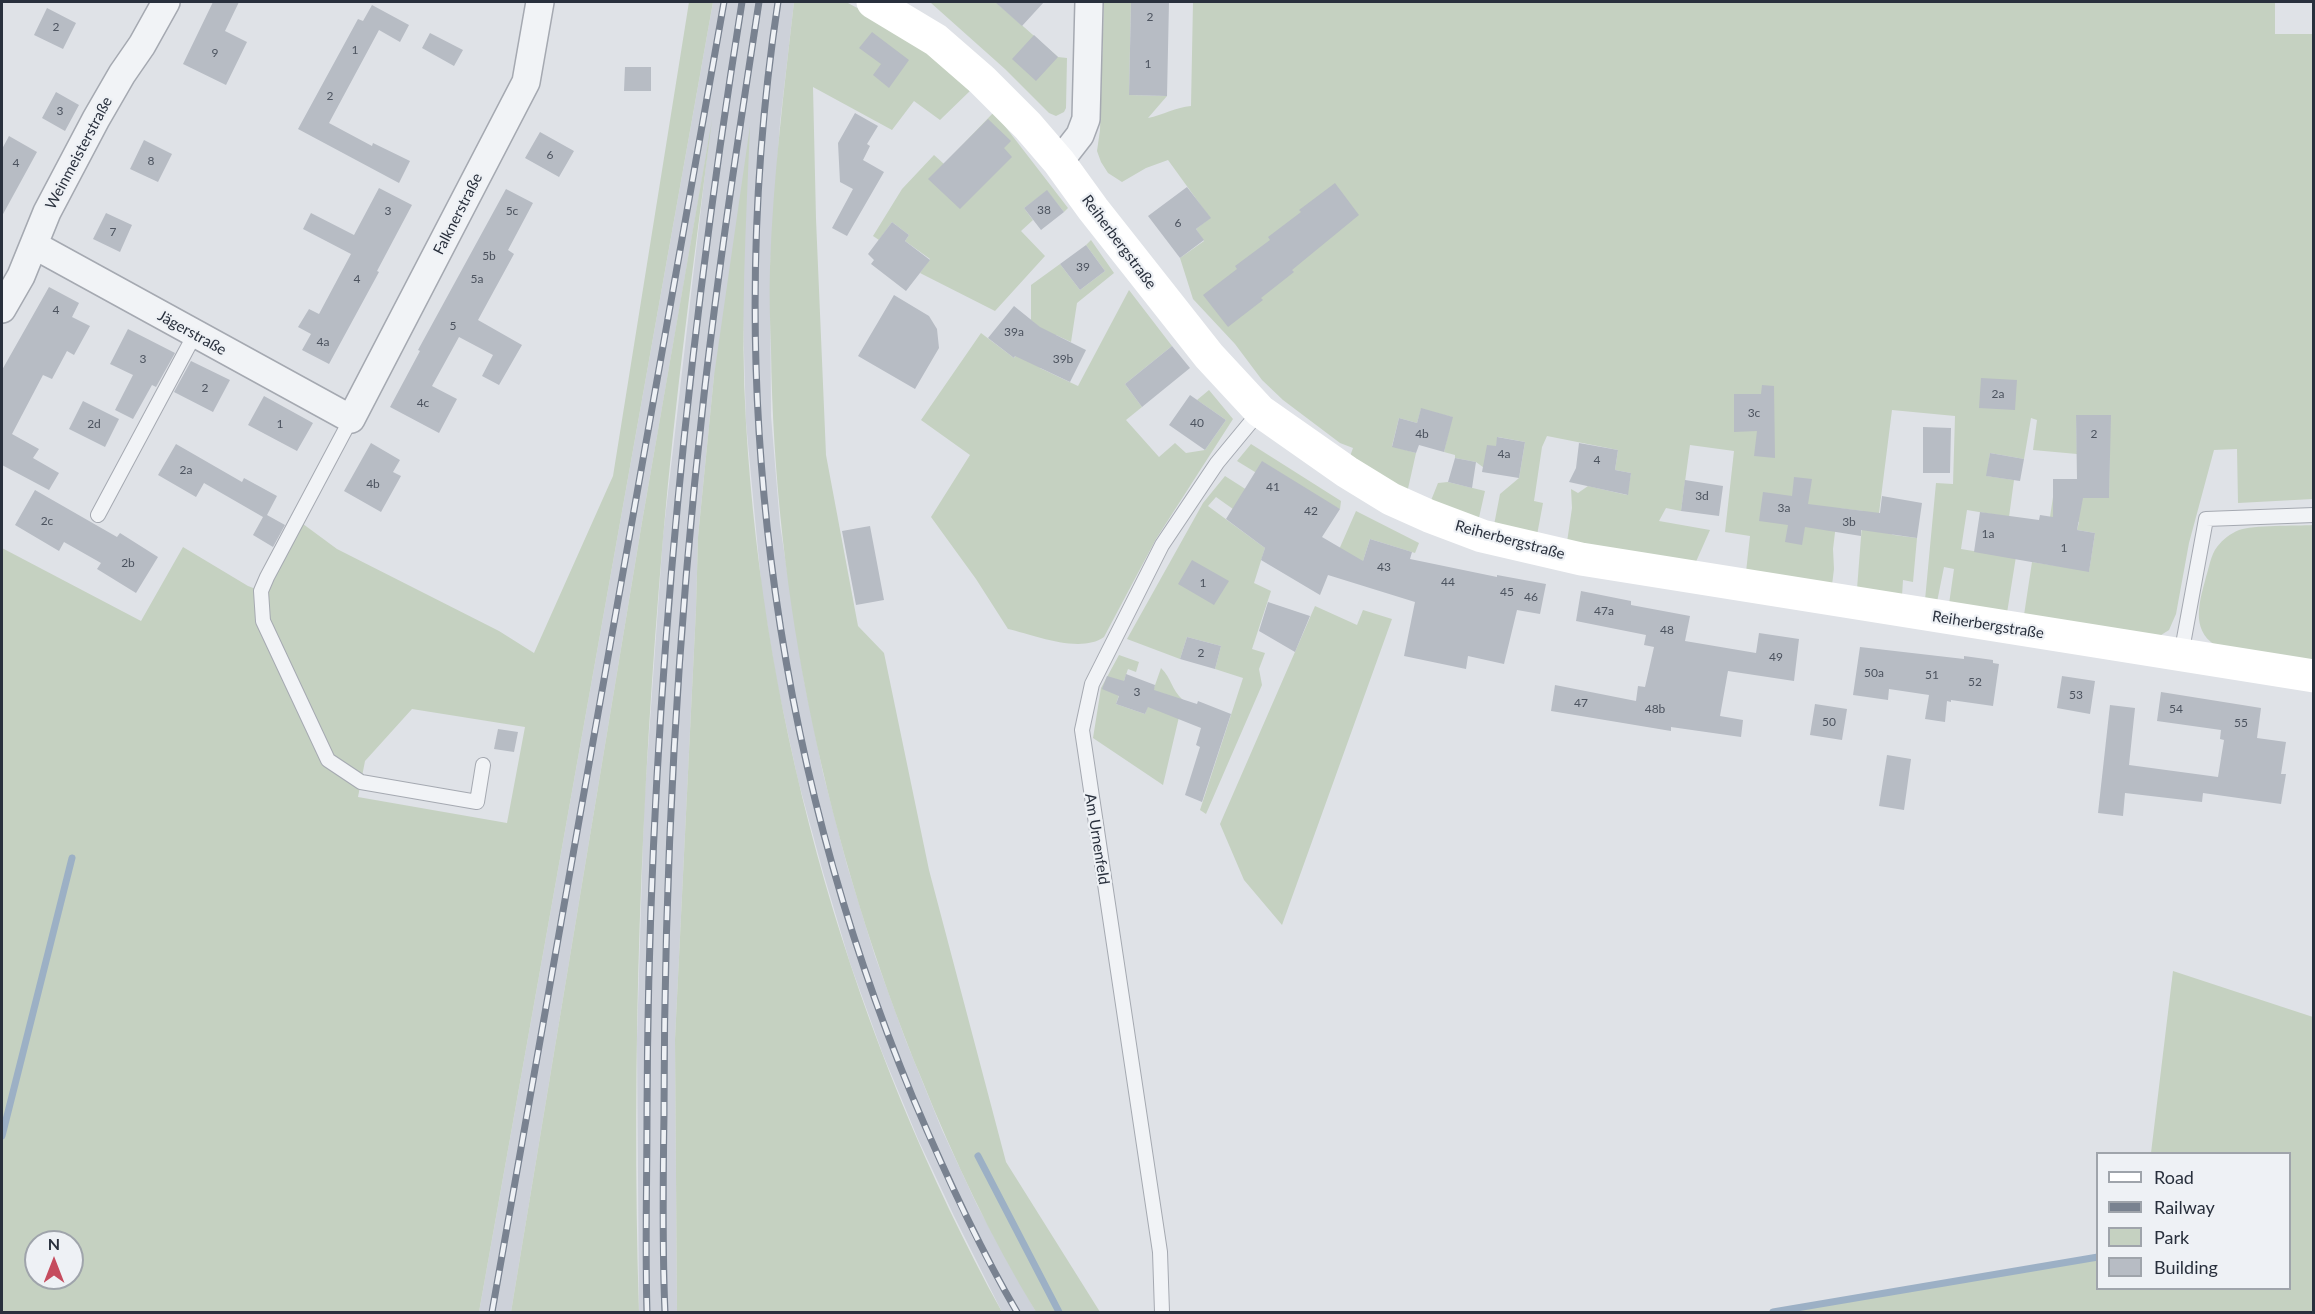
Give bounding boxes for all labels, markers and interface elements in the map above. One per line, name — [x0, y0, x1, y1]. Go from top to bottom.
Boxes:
house number: 2 — [1147, 10, 1153, 24]
house number: 2 — [53, 20, 59, 34]
house number: 1 — [352, 43, 358, 57]
house number: 9 — [212, 46, 218, 60]
house number: 1 — [1145, 57, 1151, 71]
house number: 2 — [327, 89, 333, 103]
street label: Weinmeisterstraße — [42, 94, 116, 212]
house number: 3 — [57, 104, 63, 118]
house number: 6 — [547, 148, 553, 162]
house number: 8 — [148, 154, 154, 168]
house number: 4 — [13, 156, 19, 170]
street label: Falknerstraße — [430, 170, 486, 258]
street label: Reiherbergstraße — [1078, 192, 1160, 292]
house number: 38 — [1037, 203, 1051, 217]
house number: 3 — [385, 204, 391, 218]
house number: 5c — [506, 204, 518, 218]
house number: 6 — [1175, 216, 1181, 230]
house number: 7 — [110, 225, 116, 239]
house number: 5b — [482, 249, 496, 263]
house number: 39 — [1076, 260, 1090, 274]
house number: 4 — [354, 272, 360, 286]
house number: 5a — [471, 272, 483, 286]
house number: 4 — [53, 303, 59, 317]
street label: Jägerstraße — [154, 307, 230, 359]
house number: 5 — [450, 319, 456, 333]
house number: 39a — [1004, 325, 1024, 339]
house number: 4a — [317, 335, 329, 349]
house number: 3 — [140, 352, 146, 366]
house number: 39b — [1053, 352, 1073, 366]
house number: 2 — [202, 381, 208, 395]
house number: 2a — [1992, 387, 2004, 401]
house number: 4c — [417, 396, 429, 410]
house number: 3c — [1748, 406, 1760, 420]
house number: 40 — [1190, 416, 1204, 430]
house number: 2d — [87, 417, 101, 431]
house number: 1 — [277, 417, 283, 431]
house number: 4b — [1415, 427, 1429, 441]
house number: 2 — [2091, 427, 2097, 441]
house number: 4a — [1498, 447, 1510, 461]
house number: 4 — [1594, 453, 1600, 467]
house number: 2a — [180, 463, 192, 477]
house number: 4b — [366, 477, 380, 491]
house number: 41 — [1266, 480, 1280, 494]
house number: 3d — [1695, 489, 1709, 503]
house number: 3a — [1778, 501, 1790, 515]
house number: 42 — [1304, 504, 1318, 518]
house number: 2c — [41, 514, 53, 528]
house number: 3b — [1842, 515, 1856, 529]
street label: Reiherbergstraße — [1453, 517, 1567, 563]
house number: 1a — [1982, 527, 1994, 541]
house number: 1 — [2061, 541, 2067, 555]
house number: 2b — [121, 556, 135, 570]
house number: 43 — [1377, 560, 1391, 574]
house number: 44 — [1441, 575, 1455, 589]
house number: 1 — [1200, 576, 1206, 590]
house number: 45 — [1500, 585, 1514, 599]
house number: 46 — [1524, 590, 1538, 604]
house number: 47a — [1594, 604, 1614, 618]
street label: Reiherbergstraße — [1931, 607, 2045, 643]
house number: 48 — [1660, 623, 1674, 637]
house number: 2 — [1198, 646, 1204, 660]
house number: 49 — [1769, 650, 1783, 664]
house number: 50a — [1864, 666, 1884, 680]
house number: 51 — [1925, 668, 1939, 682]
house number: 52 — [1968, 675, 1982, 689]
house number: 3 — [1134, 685, 1140, 699]
house number: 53 — [2069, 688, 2083, 702]
house number: 47 — [1574, 696, 1588, 710]
house number: 48b — [1645, 702, 1665, 716]
house number: 54 — [2169, 702, 2183, 716]
house number: 50 — [1822, 715, 1836, 729]
house number: 55 — [2234, 716, 2248, 730]
street label: Am Urnenfeld — [1081, 792, 1113, 886]
legend — [2096, 1152, 2291, 1290]
text: Road — [2154, 1166, 2194, 1188]
text: Railway — [2154, 1196, 2215, 1218]
text: Park — [2154, 1226, 2189, 1248]
north arrow — [24, 1230, 84, 1290]
text: N — [48, 1234, 60, 1253]
text: Building — [2154, 1256, 2218, 1278]

